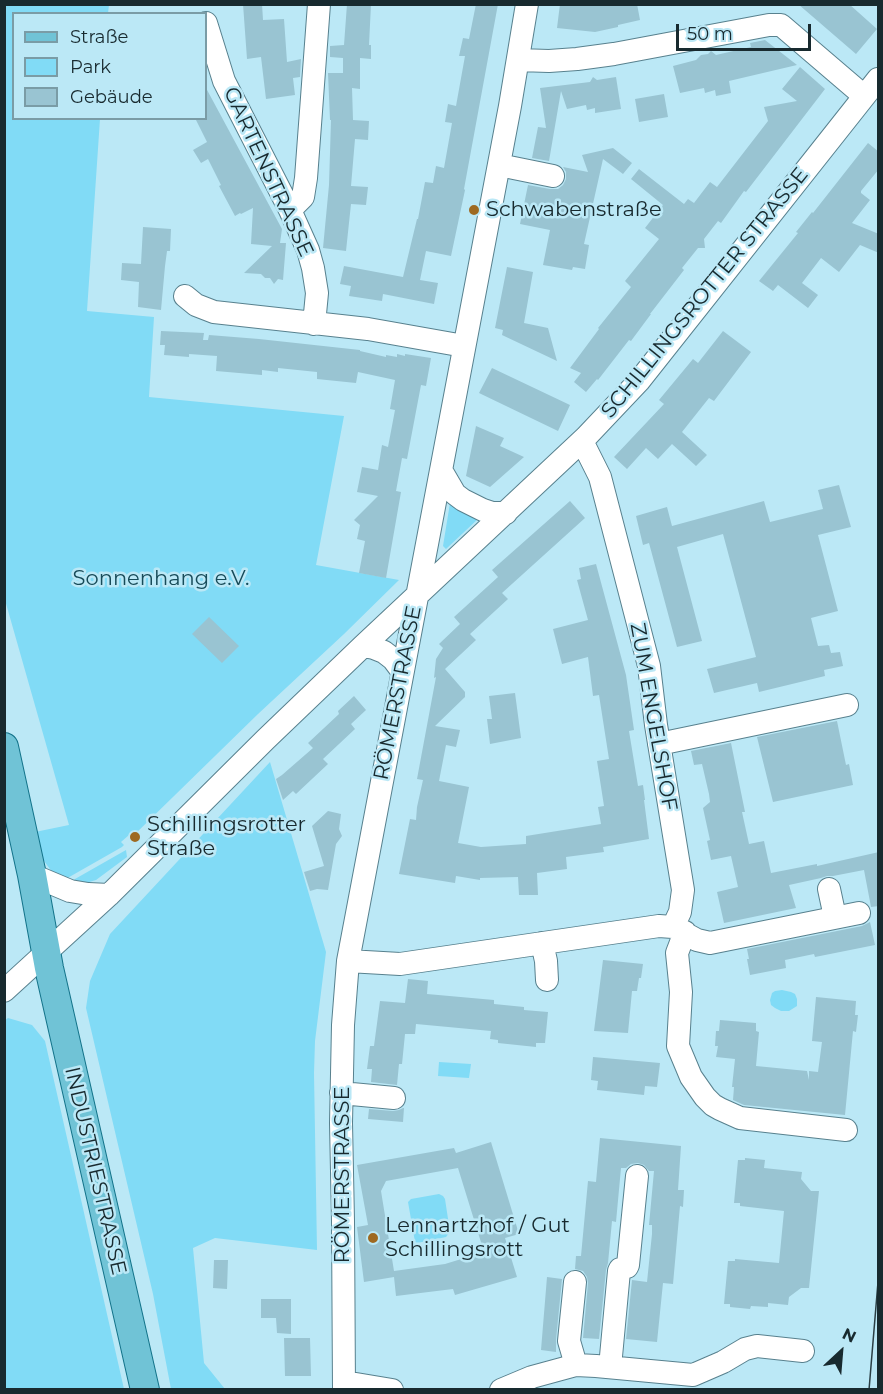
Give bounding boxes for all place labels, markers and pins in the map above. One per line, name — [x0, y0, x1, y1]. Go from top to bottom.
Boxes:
place label: Schwabenstraße — [486, 197, 662, 223]
marker: Schwabenstraße — [467, 203, 481, 217]
place label: Schillingsrotter Straße — [147, 812, 306, 862]
marker: Schillingsrotter Straße — [128, 830, 142, 844]
place label: Lennartzhof / Gut Schillingsrott — [385, 1213, 570, 1263]
marker: Lennartzhof / Gut Schillingsrott — [366, 1231, 380, 1245]

